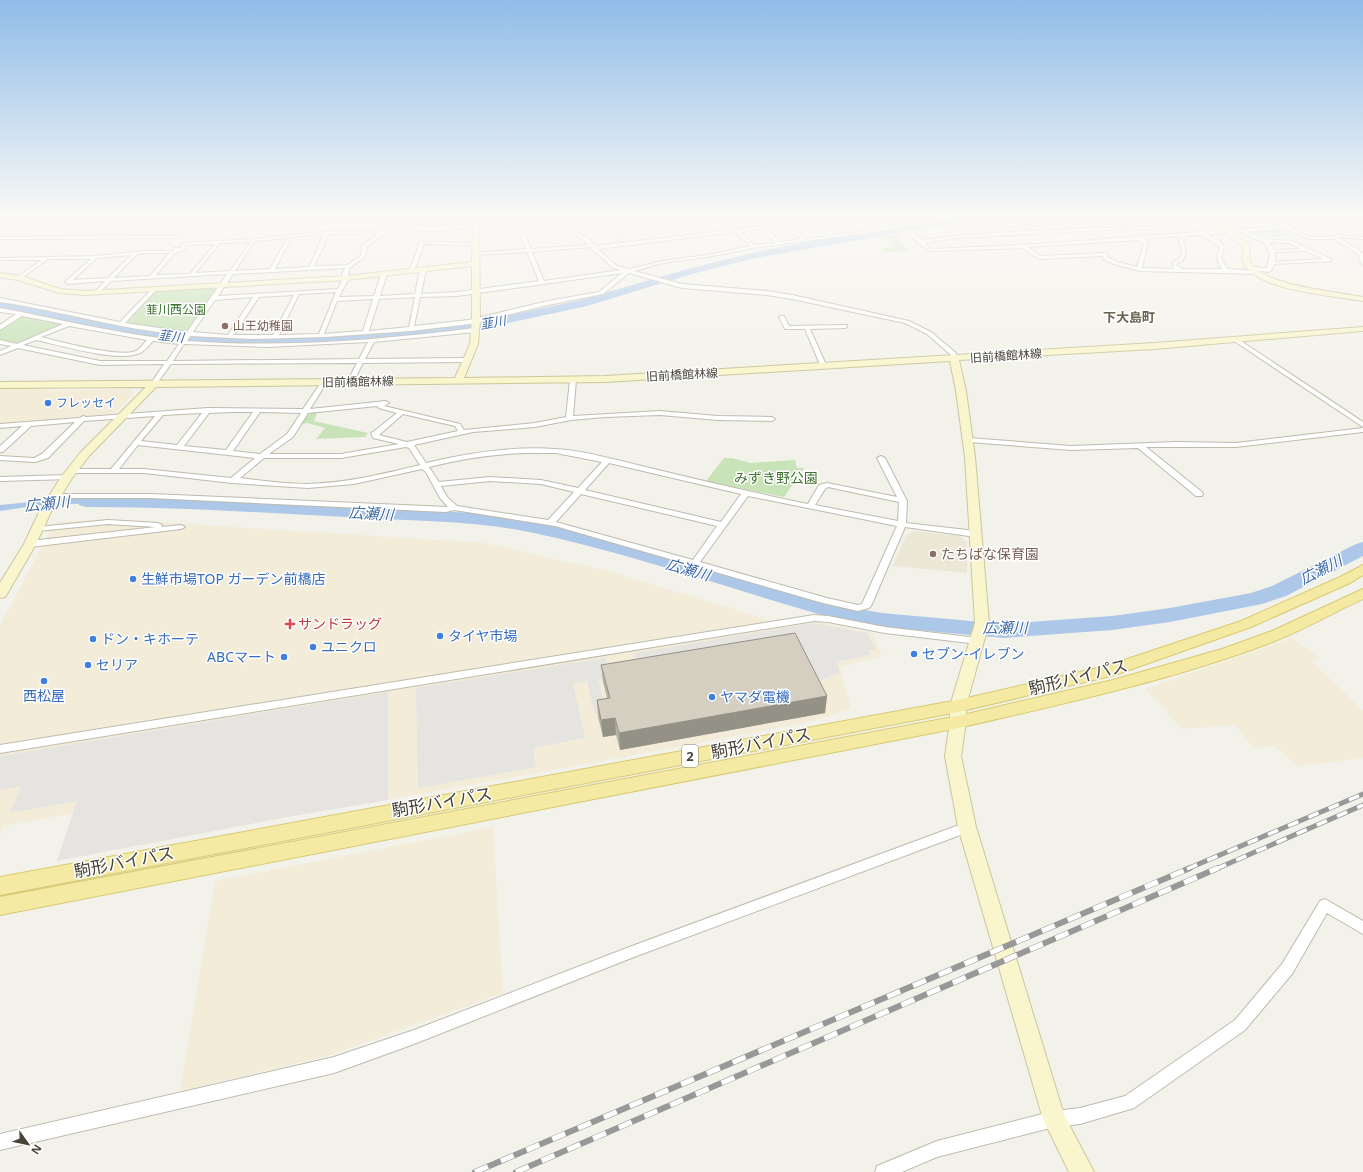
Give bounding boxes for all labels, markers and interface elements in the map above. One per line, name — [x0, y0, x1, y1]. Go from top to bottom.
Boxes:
park label: 韮川西公園 — [146, 301, 206, 318]
district label: 下大島町 — [1103, 308, 1155, 326]
water label: 韮川 — [479, 311, 509, 333]
place label: 山王幼稚園 — [233, 317, 293, 334]
marker: 山王幼稚園 — [220, 321, 230, 331]
water label: 韮川 — [157, 326, 187, 347]
street label: 旧前橋館林線 — [969, 345, 1042, 366]
street label: 旧前橋館林線 — [646, 364, 718, 385]
street label: 旧前橋館林線 — [322, 372, 394, 391]
place label: フレッセイ — [56, 394, 116, 411]
marker: フレッセイ — [43, 398, 53, 408]
park label: みずき野公園 — [734, 468, 818, 487]
water label: 広瀬川 — [24, 491, 72, 515]
water label: 広瀬川 — [348, 502, 396, 524]
place label: たちばな保育園 — [941, 544, 1039, 563]
marker: たちばな保育園 — [928, 549, 938, 559]
water label: 広瀬川 — [1296, 549, 1347, 588]
water label: 広瀬川 — [664, 553, 715, 585]
place label: 生鮮市場TOP ガーデン前橋店 — [141, 569, 326, 588]
marker: 生鮮市場TOP ガーデン前橋店 — [128, 574, 138, 584]
place label: サンドラッグ — [298, 614, 382, 633]
water label: 広瀬川 — [982, 617, 1029, 637]
marker: サンドラッグ — [285, 619, 295, 629]
place label: タイヤ市場 — [448, 626, 518, 645]
place label: ドン・キホーテ — [101, 629, 199, 648]
marker: タイヤ市場 — [435, 631, 445, 641]
marker: ドン・キホーテ — [88, 634, 98, 644]
place label: ユニクロ — [321, 637, 377, 656]
marker: ユニクロ — [308, 642, 318, 652]
place label: セブン-イレブン — [922, 644, 1025, 663]
place label: ABCマート — [207, 647, 276, 666]
marker: セブン-イレブン — [909, 649, 919, 659]
marker: ABCマート — [279, 652, 289, 662]
street label: 駒形バイパス — [1026, 653, 1130, 700]
place label: セリア — [96, 655, 138, 674]
marker: セリア — [83, 660, 93, 670]
marker: 西松屋 — [39, 676, 49, 686]
place label: 西松屋 — [23, 686, 65, 705]
place label: ヤマダ電機 — [720, 687, 790, 706]
marker: ヤマダ電機 — [707, 692, 717, 702]
street label: 駒形バイパス — [709, 722, 813, 763]
road number: 2 — [682, 745, 698, 767]
street label: 駒形バイパス — [390, 781, 494, 822]
street label: 駒形バイパス — [72, 841, 176, 882]
north arrow — [8, 1124, 48, 1164]
text: N — [28, 1142, 46, 1158]

